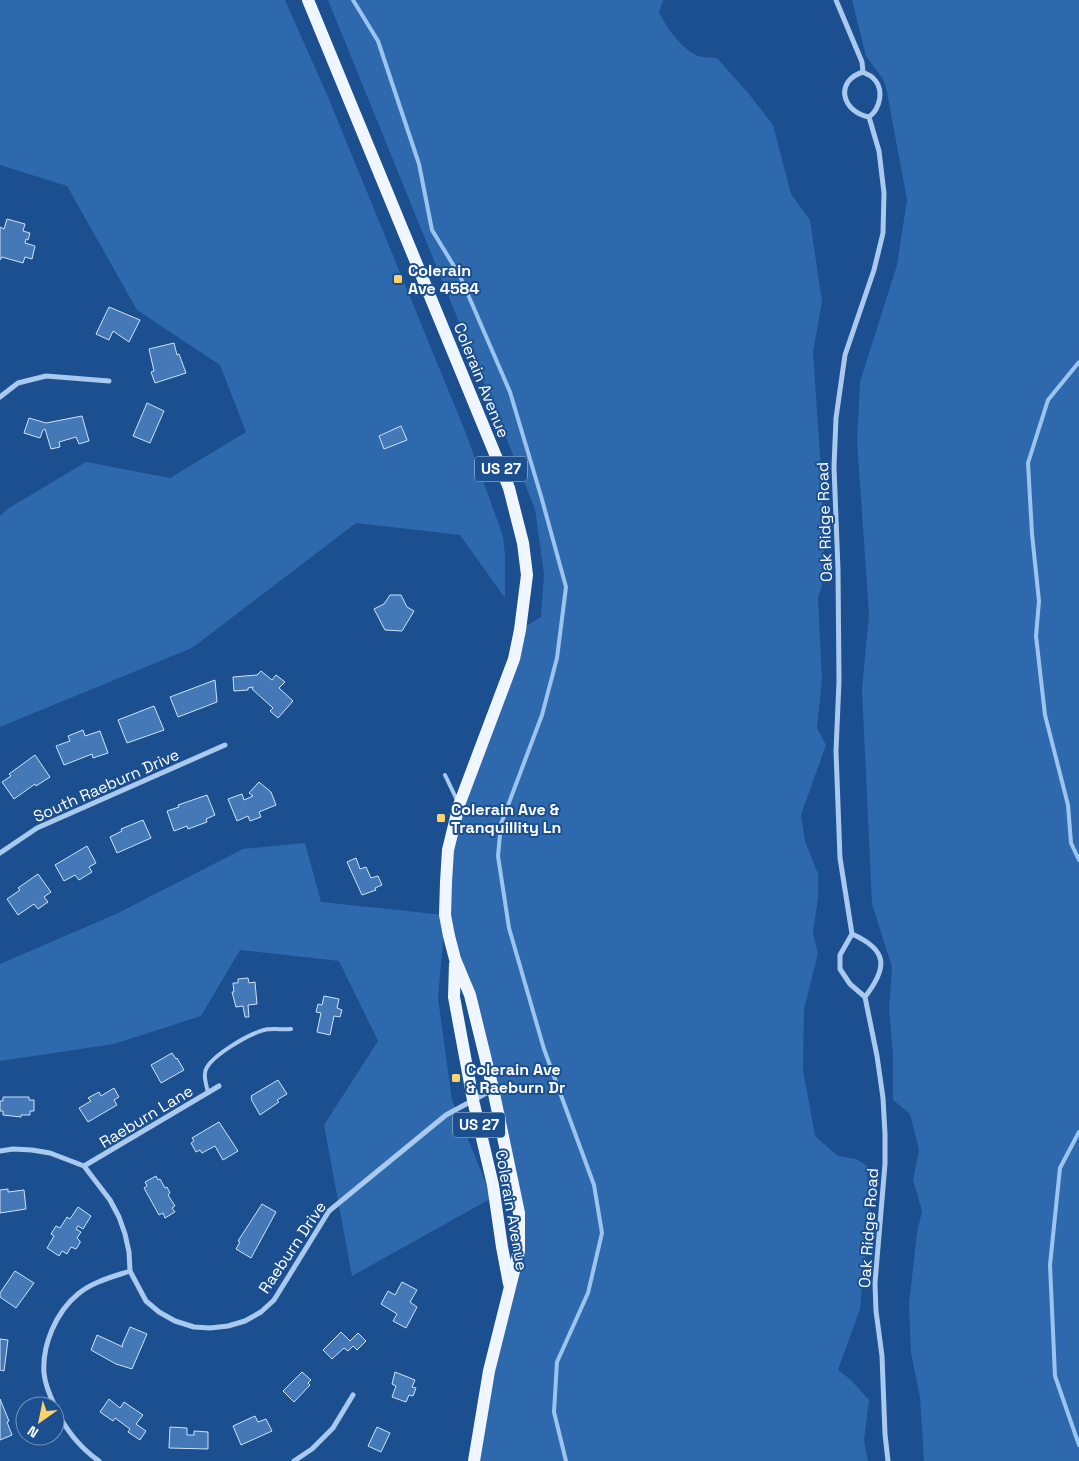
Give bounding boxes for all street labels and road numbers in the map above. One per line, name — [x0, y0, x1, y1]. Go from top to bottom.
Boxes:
street label: Colerain Avenue — [449, 319, 514, 441]
road number: US 27 — [475, 456, 527, 482]
street label: Oak Ridge Road — [812, 462, 837, 582]
street label: South Raeburn Drive — [30, 744, 183, 827]
street label: Raeburn Lane — [95, 1080, 197, 1153]
road number: US 27 — [453, 1112, 505, 1138]
street label: Colerain Avenue — [491, 1148, 532, 1272]
street label: Oak Ridge Road — [854, 1167, 883, 1289]
street label: Raeburn Drive — [254, 1197, 331, 1297]

